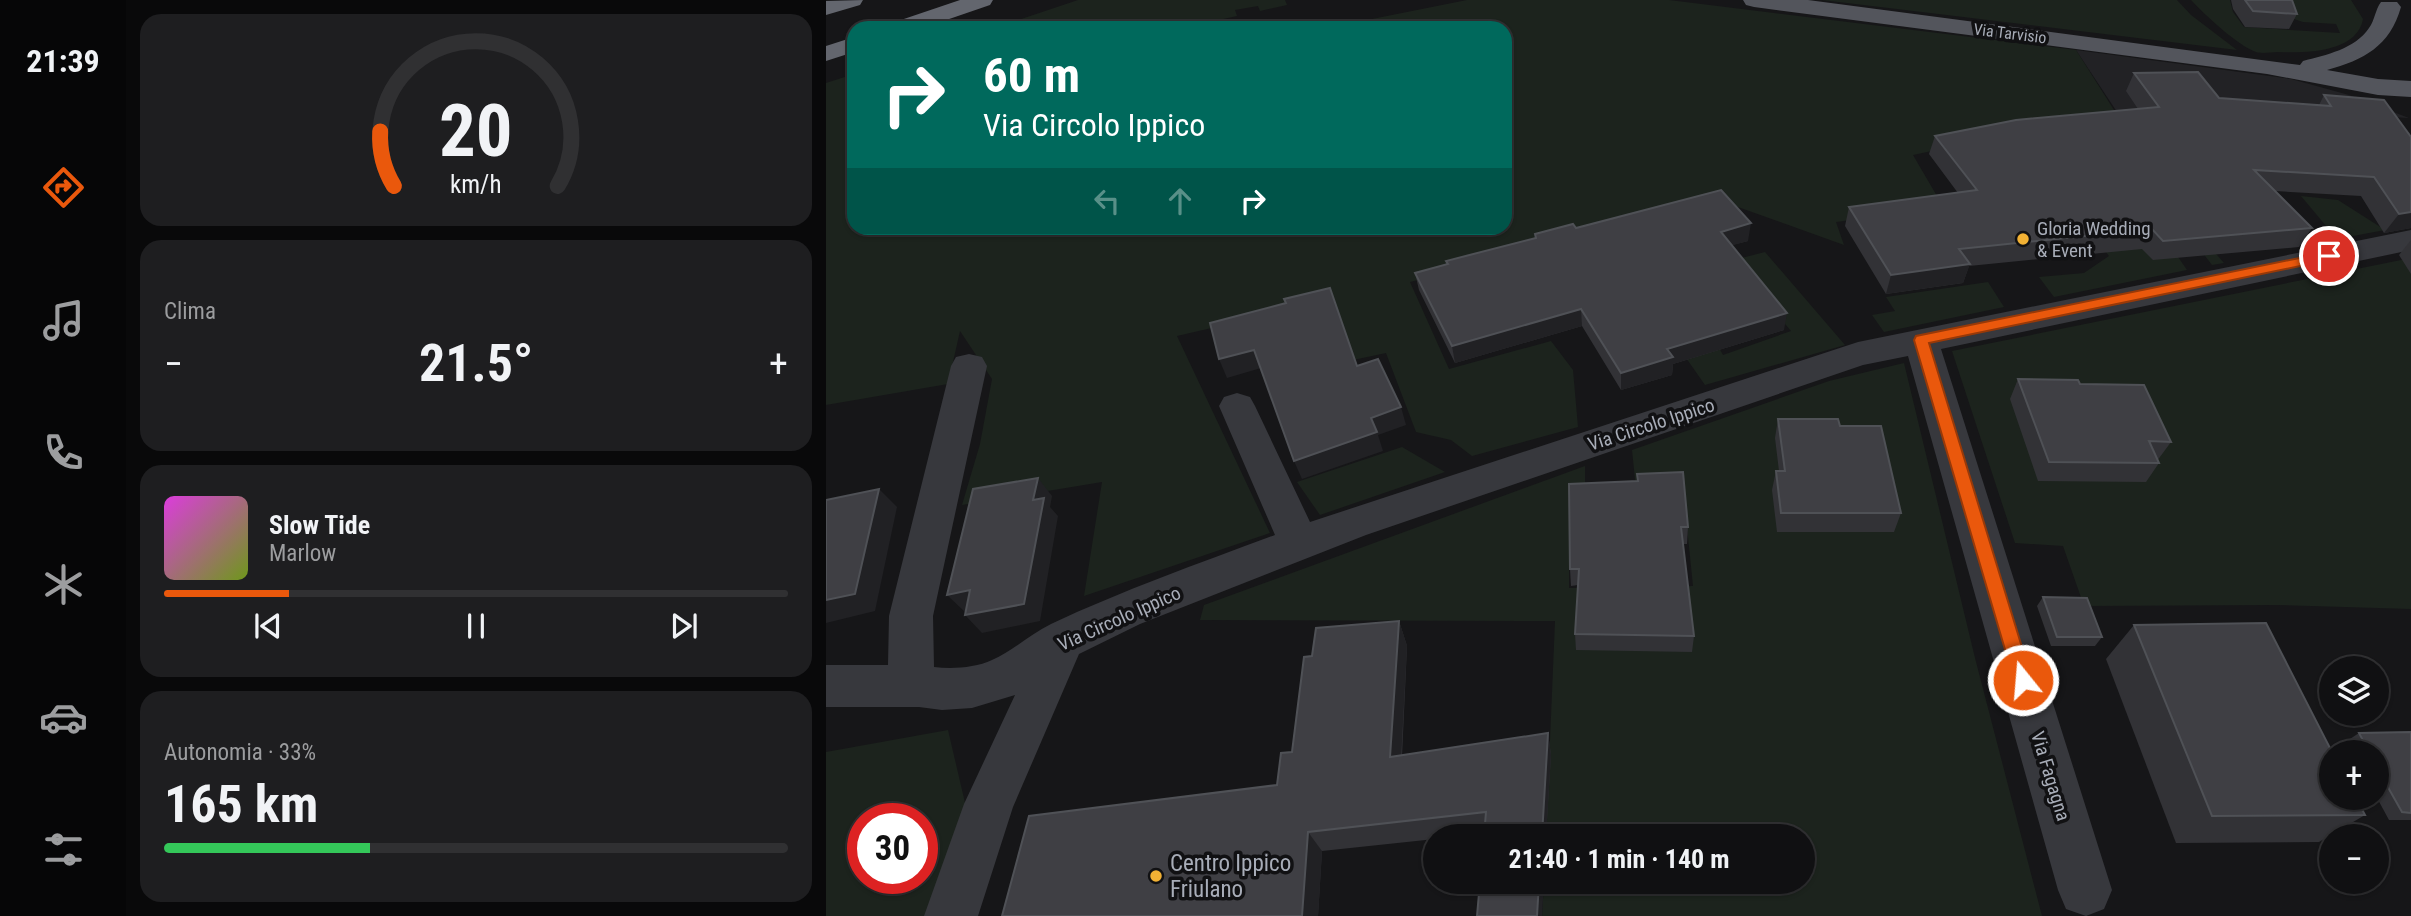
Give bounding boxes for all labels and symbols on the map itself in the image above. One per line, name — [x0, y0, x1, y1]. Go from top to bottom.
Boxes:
street label: Via Tarvisio — [1972, 20, 2047, 47]
place label: Gloria Wedding & Event — [2037, 217, 2151, 262]
pin — [2299, 226, 2359, 286]
marker: Gloria Wedding & Event — [2015, 231, 2031, 247]
street label: Via Circolo Ippico — [1585, 393, 1717, 456]
street label: Via Circolo Ippico — [1054, 581, 1184, 656]
position arrow — [1986, 643, 2060, 717]
street label: Via Fagagna — [2026, 729, 2075, 824]
speed limit sign: 30 — [847, 803, 938, 894]
place label: Centro Ippico Friulano — [1170, 850, 1291, 903]
marker: Centro Ippico Friulano — [1148, 868, 1164, 884]

